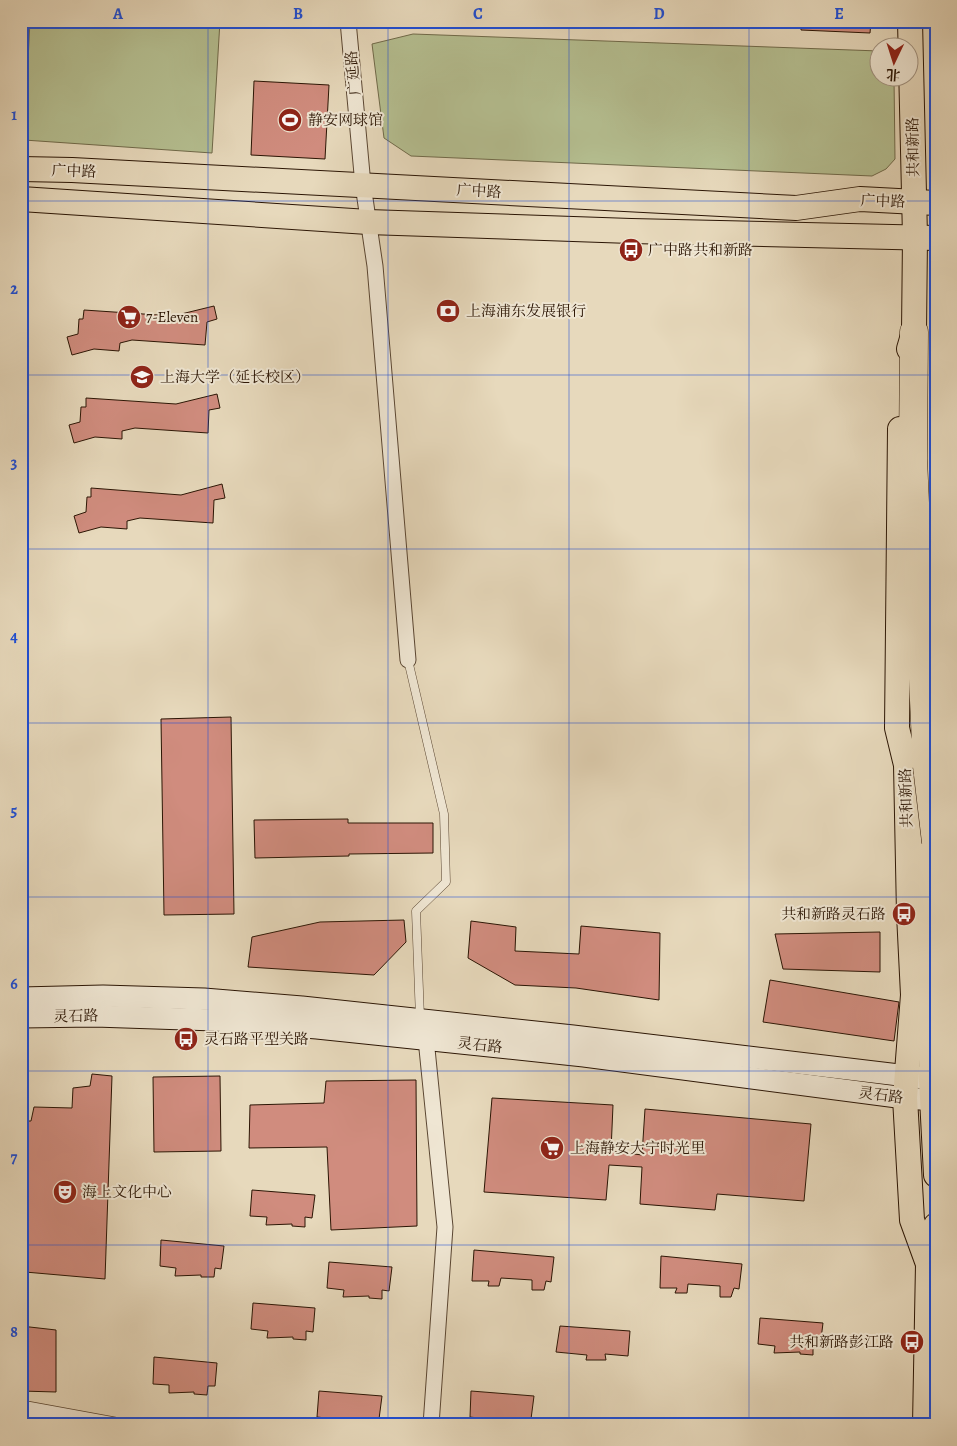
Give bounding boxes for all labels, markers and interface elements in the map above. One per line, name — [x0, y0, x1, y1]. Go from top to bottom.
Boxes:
text: A — [112, 3, 124, 25]
text: B — [293, 3, 303, 25]
text: C — [473, 3, 483, 25]
text: D — [653, 3, 665, 25]
text: E — [834, 3, 844, 25]
north arrow — [870, 38, 920, 88]
street label: 广延路 — [341, 50, 365, 96]
text: 北 — [885, 65, 901, 84]
text: 1 — [11, 104, 17, 126]
sports icon: 静安网球馆 — [277, 107, 303, 133]
place label: 静安网球馆 — [308, 110, 383, 130]
street label: 共和新路 — [902, 117, 924, 177]
street label: 广中路 — [51, 160, 97, 182]
street label: 广中路 — [456, 180, 502, 202]
street label: 广中路 — [860, 190, 906, 212]
bus stop icon: 广中路共和新路 — [618, 237, 644, 263]
place label: 广中路共和新路 — [648, 240, 753, 260]
text: 2 — [10, 278, 18, 300]
bank icon: 上海浦东发展银行 — [435, 298, 461, 324]
place label: 上海浦东发展银行 — [466, 301, 586, 321]
supermarket icon: 7-Eleven — [116, 304, 142, 330]
place label: 7-Eleven — [146, 307, 198, 327]
school or university icon: 上海大学（延长校区） — [129, 364, 155, 390]
place label: 上海大学（延长校区） — [160, 367, 310, 387]
text: 3 — [11, 452, 18, 474]
text: 4 — [10, 626, 18, 648]
street label: 共和新路 — [895, 768, 917, 828]
text: 5 — [11, 800, 18, 822]
bus stop icon: 共和新路灵石路 — [891, 901, 917, 927]
place label: 共和新路灵石路 — [781, 904, 886, 924]
text: 6 — [10, 973, 18, 995]
street label: 灵石路 — [53, 1006, 99, 1026]
bus stop icon: 灵石路平型关路 — [173, 1026, 199, 1052]
place label: 灵石路平型关路 — [204, 1029, 309, 1049]
street label: 灵石路 — [457, 1033, 503, 1057]
street label: 灵石路 — [857, 1082, 905, 1108]
supermarket icon: 上海静安大宁时光里 — [539, 1135, 565, 1161]
place label: 上海静安大宁时光里 — [570, 1138, 705, 1158]
text: 7 — [11, 1147, 18, 1169]
theatre icon: 海上文化中心 — [52, 1179, 78, 1205]
place label: 海上文化中心 — [82, 1182, 172, 1202]
text: 8 — [10, 1321, 18, 1343]
bus stop icon: 共和新路彭江路 — [899, 1329, 925, 1355]
place label: 共和新路彭江路 — [789, 1332, 894, 1352]

